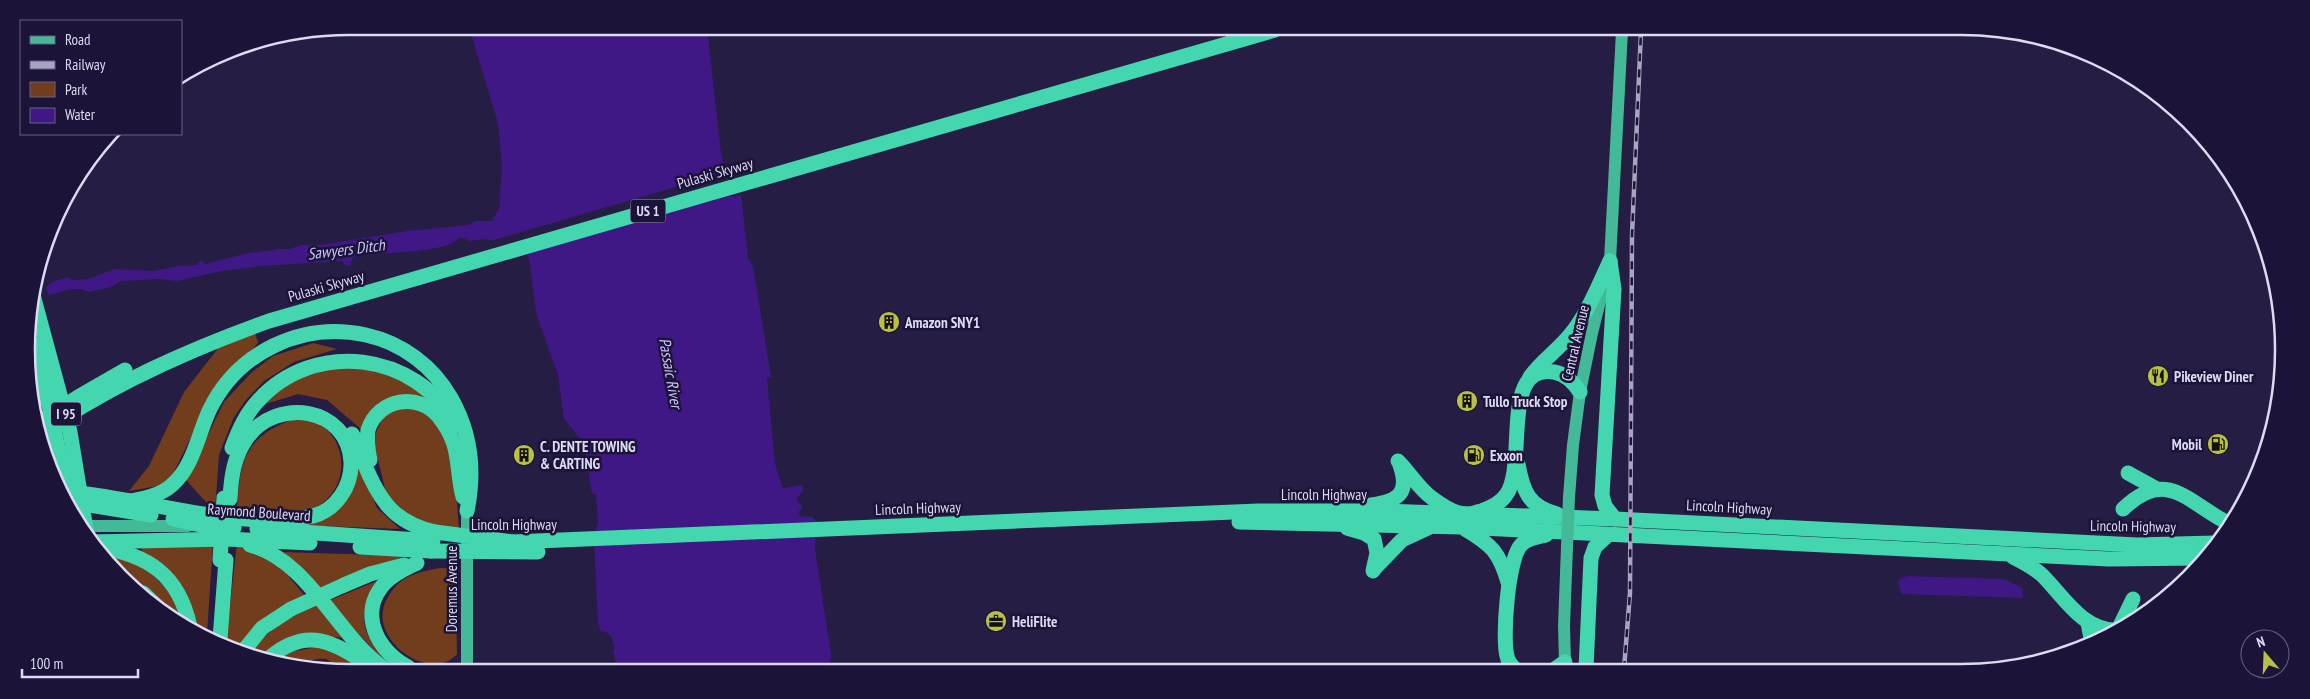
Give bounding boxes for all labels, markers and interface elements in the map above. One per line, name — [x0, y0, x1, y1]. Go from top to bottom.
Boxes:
legend — [20, 20, 182, 135]
text: Road — [65, 30, 91, 49]
text: Railway — [65, 55, 106, 74]
text: Park — [65, 80, 87, 99]
text: Water — [65, 105, 96, 124]
street label: Pulaski Skyway — [675, 153, 756, 193]
road number: US 1 — [630, 200, 666, 222]
water label: Sawyers Ditch — [306, 234, 387, 264]
street label: Pulaski Skyway — [286, 266, 367, 306]
street label: Central Avenue — [1557, 303, 1593, 383]
building icon: Amazon SNY1 — [877, 310, 901, 334]
place label: Amazon SNY1 — [904, 313, 980, 332]
water label: Passaic River — [655, 336, 687, 412]
restaurant icon: Pikeview Diner — [2146, 364, 2170, 388]
place label: Pikeview Diner — [2174, 367, 2254, 386]
building icon: Tullo Truck Stop — [1455, 389, 1479, 413]
place label: Tullo Truck Stop — [1483, 392, 1568, 411]
road number: I 95 — [51, 402, 81, 426]
fuel station icon: Mobil — [2206, 432, 2230, 456]
place label: Mobil — [2172, 435, 2202, 454]
place label: C. DENTE TOWING & CARTING — [540, 437, 636, 473]
building icon: C. DENTE TOWING & CARTING — [512, 443, 536, 467]
fuel station icon: Exxon — [1462, 443, 1486, 467]
place label: Exxon — [1490, 446, 1523, 465]
street label: Lincoln Highway — [1281, 485, 1367, 504]
street label: Lincoln Highway — [1686, 495, 1773, 519]
street label: Lincoln Highway — [875, 497, 962, 519]
street label: Raymond Boulevard — [207, 499, 311, 525]
street label: Lincoln Highway — [471, 515, 557, 534]
street label: Lincoln Highway — [2090, 516, 2176, 536]
street label: Doremus Avenue — [442, 546, 461, 632]
office icon: HeliFlite — [984, 609, 1008, 633]
place label: HeliFlite — [1012, 612, 1058, 631]
north arrow — [2240, 629, 2290, 679]
text: N — [2254, 632, 2267, 651]
scale bar — [22, 646, 139, 678]
text: 100 m — [30, 654, 63, 673]

